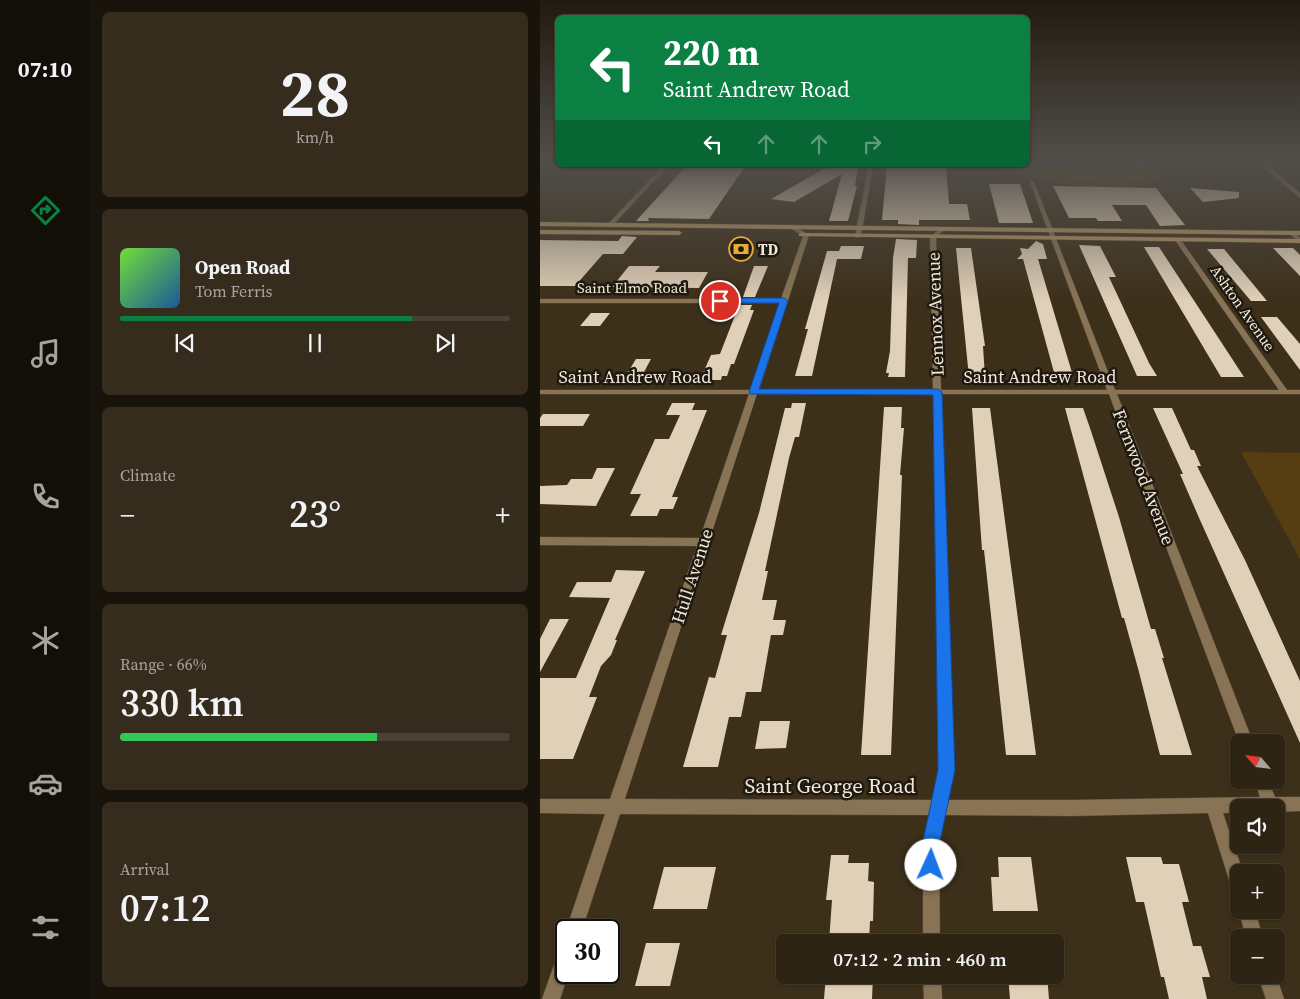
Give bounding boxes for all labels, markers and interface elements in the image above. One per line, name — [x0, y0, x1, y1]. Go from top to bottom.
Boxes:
text: 220 m — [663, 29, 759, 77]
icon: left — [580, 35, 645, 100]
text: 28 — [280, 49, 350, 138]
text: 07:10 — [18, 54, 72, 84]
text: Saint Andrew Road — [663, 74, 850, 104]
text: km/h — [296, 126, 334, 148]
icon: left — [699, 130, 727, 158]
icon: ahead — [752, 130, 780, 158]
icon: ahead — [805, 130, 833, 158]
icon: right — [858, 130, 886, 158]
icon: directions — [28, 193, 63, 228]
bank icon: TD — [728, 236, 754, 262]
place label: TD — [758, 239, 779, 260]
street label: Lennox Avenue — [920, 252, 950, 376]
text: Open Road — [195, 254, 290, 280]
street label: Ashton Avenue — [1206, 261, 1281, 355]
street label: Saint Elmo Road — [577, 277, 687, 298]
text: Tom Ferris — [195, 280, 273, 302]
pin — [699, 280, 741, 322]
icon: arrive — [706, 287, 734, 315]
icon: previous — [171, 329, 199, 357]
icon: pause — [301, 329, 329, 357]
icon: next — [431, 329, 459, 357]
icon: music — [28, 336, 63, 371]
street label: Saint Andrew Road — [559, 364, 711, 389]
street label: Saint Andrew Road — [964, 364, 1116, 389]
street label: Fernwood Avenue — [1107, 406, 1181, 548]
text: Climate — [120, 464, 176, 486]
icon: phone — [28, 479, 63, 514]
text: 23° — [289, 488, 341, 540]
text: − — [120, 496, 135, 534]
text: + — [495, 496, 510, 534]
street label: Hull Avenue — [665, 525, 719, 627]
icon: climate — [28, 623, 63, 658]
text: Range · 66% — [120, 653, 207, 675]
text: 330 km — [120, 677, 244, 729]
north arrow — [1230, 734, 1285, 789]
map controls — [1230, 734, 1285, 984]
icon: car — [28, 766, 63, 801]
street label: Saint George Road — [744, 771, 916, 800]
button: sound — [1230, 799, 1285, 854]
position arrow — [904, 838, 956, 890]
text: Arrival — [120, 858, 169, 880]
button: + — [1230, 864, 1285, 919]
text: 07:12 — [120, 882, 210, 934]
icon: filters — [28, 910, 63, 945]
speed limit sign: 30 — [555, 919, 620, 984]
button: − — [1230, 929, 1285, 984]
text: 07:12 · 2 min · 460 m — [833, 946, 1007, 972]

